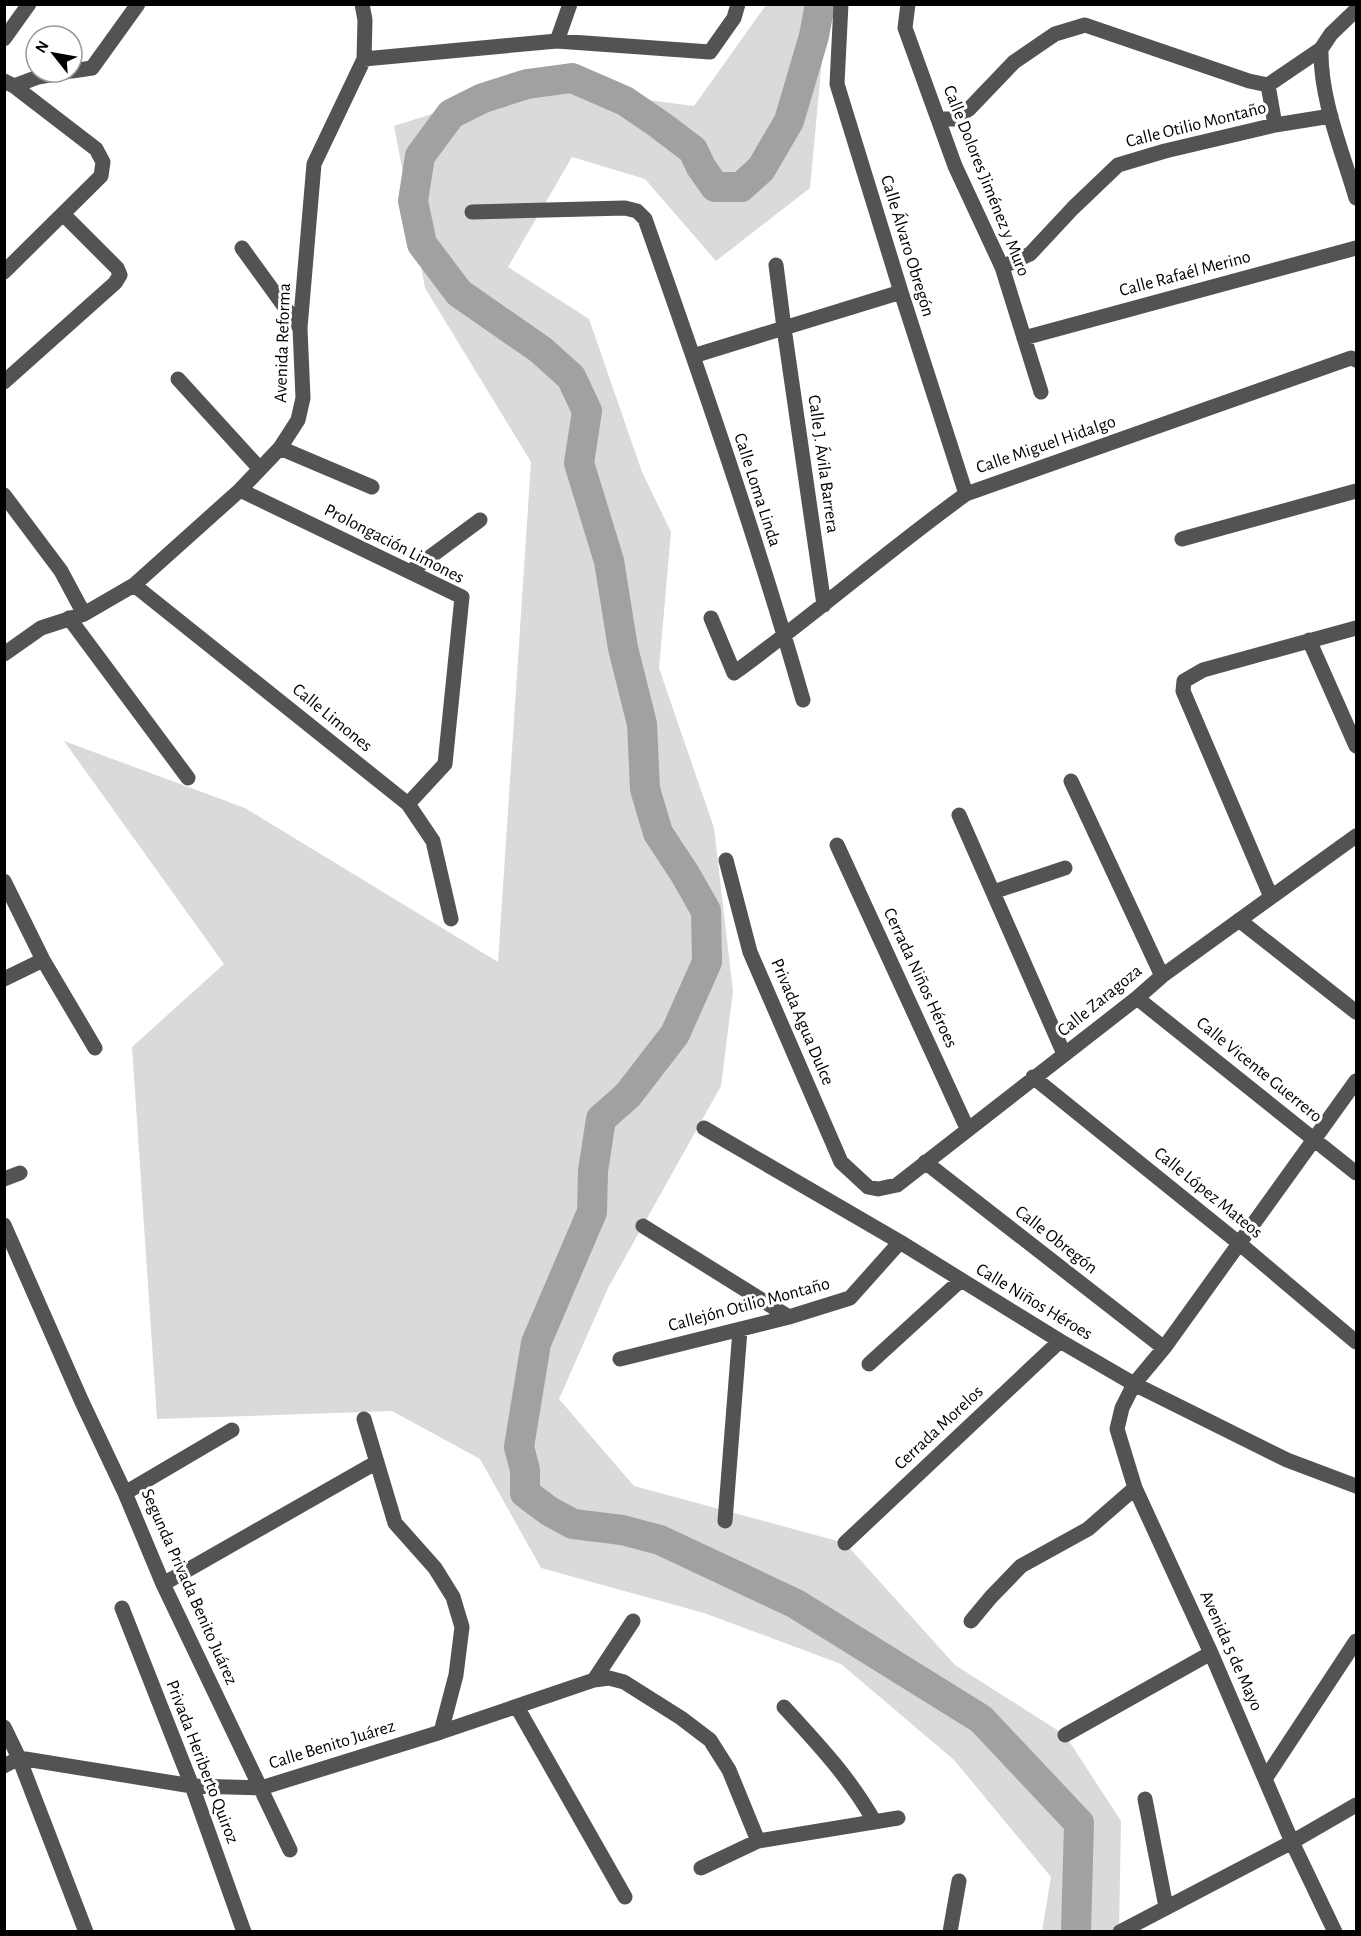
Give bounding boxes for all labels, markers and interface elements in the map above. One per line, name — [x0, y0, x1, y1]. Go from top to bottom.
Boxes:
north arrow — [24, 24, 84, 84]
text: N — [32, 38, 52, 56]
street label: Calle Dolores Jiménez y Muro — [939, 83, 1033, 279]
street label: Calle Otilio Montaño — [1124, 99, 1268, 151]
street label: Calle Álvaro Obregón — [877, 172, 940, 319]
street label: Calle Rafaél Merino — [1117, 248, 1253, 300]
street label: Avenida Reforma — [272, 283, 294, 403]
street label: Calle J. Ávila Barrera — [804, 393, 845, 534]
street label: Calle Miguel Hidalgo — [974, 413, 1118, 477]
street label: Calle Loma Linda — [730, 431, 784, 549]
street label: Prolongación Limones — [321, 501, 467, 587]
street label: Calle Limones — [289, 680, 375, 756]
street label: Cerrada Niños Héroes — [880, 905, 960, 1051]
street label: Privada Agua Dulce — [767, 956, 837, 1088]
street label: Calle Zaragoza — [1055, 962, 1145, 1040]
street label: Calle Vicente Guerrero — [1193, 1014, 1325, 1126]
street label: Calle López Mateos — [1151, 1144, 1265, 1242]
street label: Calle Obregón — [1011, 1202, 1101, 1278]
street label: Calle Niños Héroes — [973, 1260, 1095, 1344]
street label: Callejón Otilio Montaño — [666, 1275, 832, 1335]
street label: Cerrada Morelos — [891, 1382, 987, 1474]
street label: Segunda Privada Benito Juárez — [138, 1486, 240, 1688]
street label: Avenida 5 de Mayo — [1196, 1588, 1266, 1714]
street label: Privada Heriberto Quiroz — [163, 1678, 241, 1846]
street label: Calle Benito Juárez — [267, 1717, 397, 1773]

